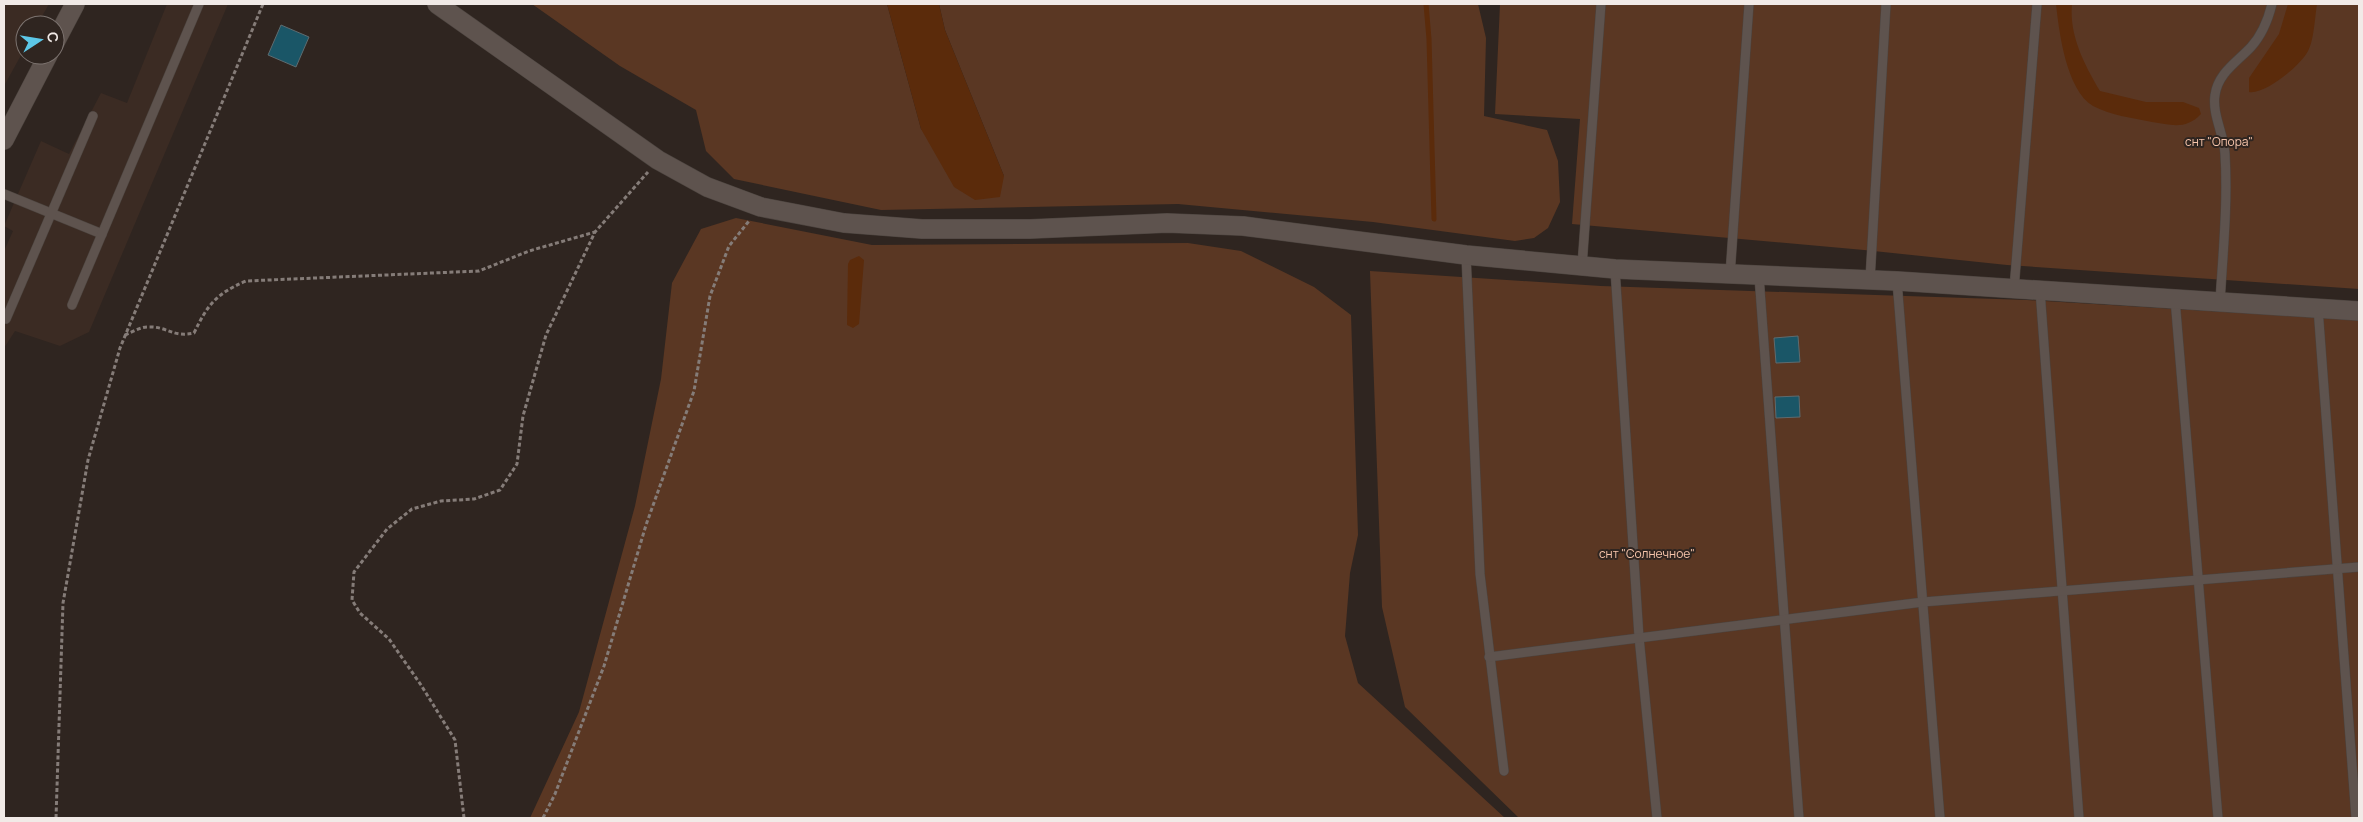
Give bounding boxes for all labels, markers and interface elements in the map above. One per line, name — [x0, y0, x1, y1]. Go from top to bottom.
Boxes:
north arrow — [15, 15, 65, 65]
text: С — [43, 30, 64, 44]
park label: снт "Опора" — [2185, 133, 2253, 150]
park label: снт "Солнечное" — [1599, 545, 1695, 562]

